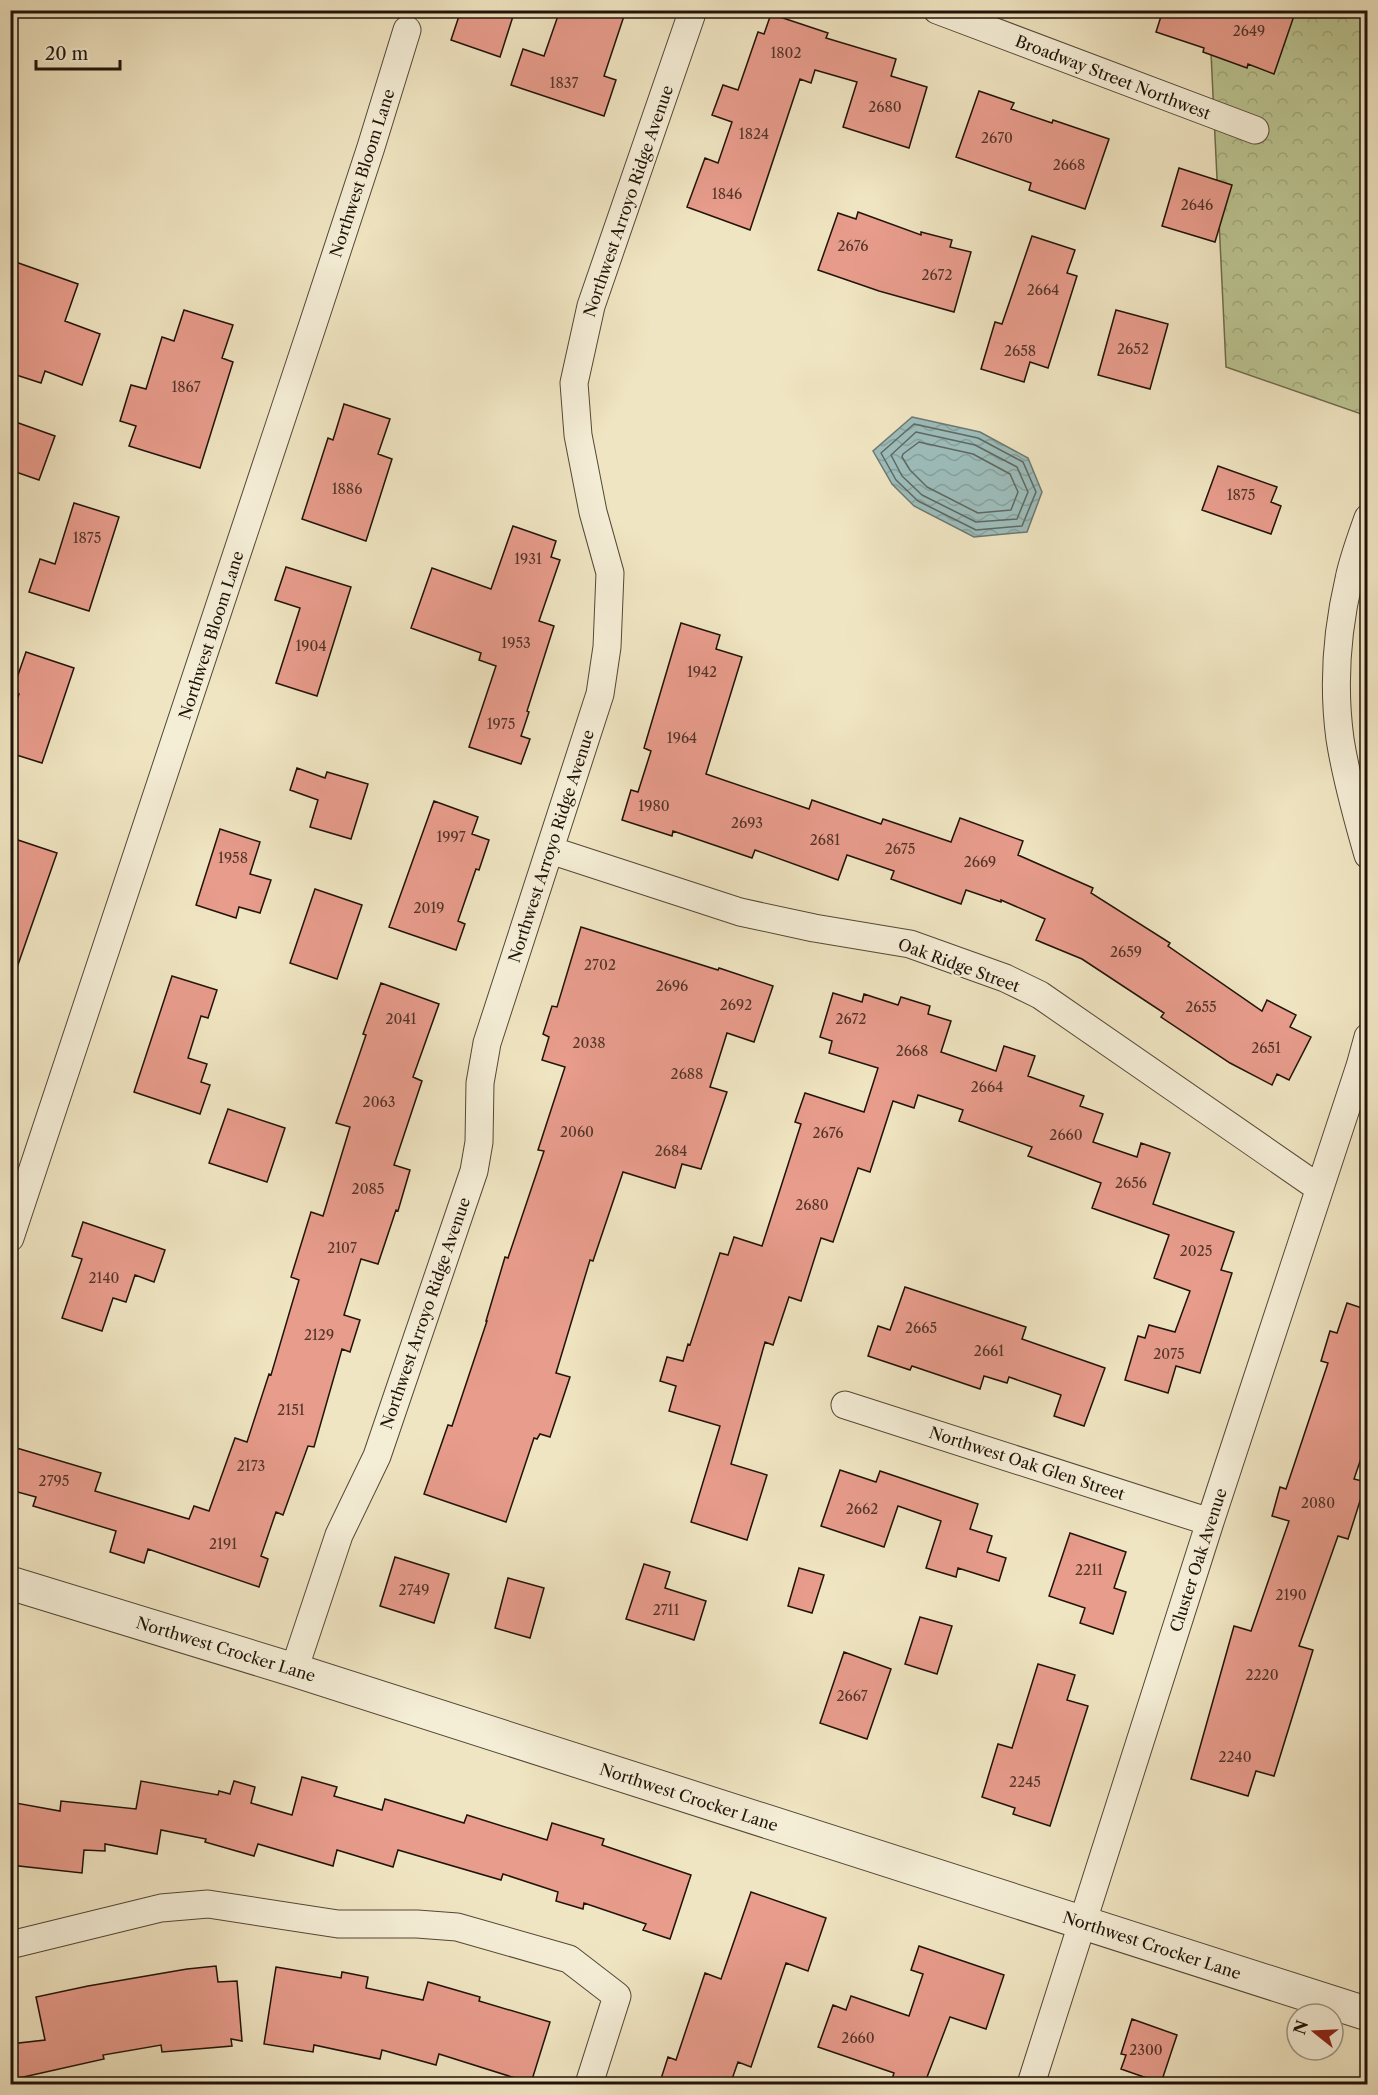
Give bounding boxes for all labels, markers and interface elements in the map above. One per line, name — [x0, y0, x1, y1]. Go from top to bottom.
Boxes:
house number: 2649 — [1233, 22, 1265, 40]
street label: Broadway Street Northwest — [1013, 30, 1214, 124]
scale bar — [36, 33, 120, 71]
text: 20 m — [45, 43, 89, 65]
house number: 1802 — [770, 44, 802, 62]
house number: 1837 — [550, 74, 578, 92]
street label: Northwest Arroyo Ridge Avenue — [579, 83, 677, 319]
street label: Northwest Bloom Lane — [325, 86, 399, 260]
house number: 2680 — [868, 98, 902, 116]
house number: 1824 — [739, 125, 769, 143]
house number: 2670 — [981, 129, 1013, 147]
house number: 2668 — [1053, 156, 1085, 174]
house number: 1846 — [712, 185, 742, 203]
house number: 2646 — [1181, 196, 1213, 214]
house number: 2676 — [838, 237, 868, 255]
house number: 2672 — [921, 266, 953, 284]
house number: 2664 — [1027, 281, 1059, 299]
house number: 2652 — [1117, 340, 1149, 358]
house number: 2658 — [1004, 342, 1036, 360]
house number: 1867 — [171, 378, 201, 396]
house number: 1886 — [332, 480, 362, 498]
house number: 1875 — [1227, 486, 1255, 504]
house number: 1875 — [73, 529, 101, 547]
street label: Northwest Bloom Lane — [174, 548, 248, 722]
house number: 1931 — [514, 550, 542, 568]
house number: 1953 — [501, 634, 531, 652]
house number: 1904 — [295, 637, 327, 655]
house number: 1942 — [687, 663, 717, 681]
house number: 1975 — [487, 715, 515, 733]
street label: Northwest Arroyo Ridge Avenue — [504, 727, 598, 965]
house number: 1964 — [667, 729, 697, 747]
house number: 1980 — [638, 797, 670, 815]
house number: 2693 — [731, 814, 763, 832]
house number: 1997 — [436, 828, 466, 846]
house number: 2681 — [810, 831, 840, 849]
house number: 2675 — [885, 840, 915, 858]
house number: 1958 — [218, 849, 248, 867]
house number: 2669 — [964, 853, 996, 871]
house number: 2019 — [413, 899, 445, 917]
street label: Oak Ridge Street — [895, 934, 1023, 996]
house number: 2659 — [1110, 943, 1142, 961]
house number: 2702 — [584, 956, 616, 974]
house number: 2696 — [656, 977, 688, 995]
house number: 2692 — [720, 996, 752, 1014]
house number: 2655 — [1185, 998, 1217, 1016]
house number: 2041 — [386, 1010, 417, 1028]
house number: 2672 — [835, 1010, 867, 1028]
house number: 2038 — [573, 1034, 605, 1052]
house number: 2651 — [1251, 1039, 1281, 1057]
house number: 2668 — [896, 1042, 928, 1060]
house number: 2688 — [671, 1065, 703, 1083]
house number: 2664 — [971, 1078, 1003, 1096]
house number: 2063 — [363, 1093, 395, 1111]
house number: 2060 — [560, 1123, 594, 1141]
house number: 2676 — [813, 1124, 843, 1142]
house number: 2660 — [1049, 1126, 1083, 1144]
house number: 2684 — [655, 1142, 687, 1160]
house number: 2656 — [1115, 1174, 1147, 1192]
house number: 2085 — [352, 1180, 384, 1198]
street label: Northwest Arroyo Ridge Avenue — [376, 1195, 474, 1431]
house number: 2680 — [795, 1196, 829, 1214]
house number: 2107 — [327, 1239, 357, 1257]
house number: 2025 — [1180, 1242, 1212, 1260]
house number: 2140 — [89, 1269, 120, 1287]
house number: 2665 — [905, 1319, 937, 1337]
house number: 2129 — [304, 1326, 334, 1344]
house number: 2661 — [974, 1342, 1004, 1360]
house number: 2075 — [1153, 1345, 1185, 1363]
house number: 2151 — [277, 1401, 305, 1419]
street label: Northwest Oak Glen Street — [927, 1422, 1128, 1504]
house number: 2173 — [237, 1457, 265, 1475]
house number: 2795 — [39, 1472, 69, 1490]
street label: Cluster Oak Avenue — [1165, 1485, 1231, 1635]
house number: 2080 — [1301, 1494, 1335, 1512]
house number: 2662 — [846, 1500, 878, 1518]
house number: 2191 — [209, 1535, 237, 1553]
house number: 2211 — [1075, 1561, 1103, 1579]
house number: 2749 — [399, 1581, 429, 1599]
house number: 2190 — [1275, 1586, 1307, 1604]
house number: 2711 — [653, 1601, 679, 1619]
street label: Northwest Crocker Lane — [134, 1612, 318, 1686]
house number: 2220 — [1245, 1666, 1279, 1684]
house number: 2667 — [836, 1687, 868, 1705]
house number: 2240 — [1218, 1748, 1252, 1766]
street label: Northwest Crocker Lane — [597, 1759, 781, 1835]
house number: 2245 — [1009, 1773, 1041, 1791]
street label: Northwest Crocker Lane — [1060, 1907, 1244, 1983]
north arrow — [1285, 2002, 1345, 2062]
text: N — [1289, 2018, 1312, 2037]
house number: 2660 — [841, 2029, 875, 2047]
house number: 2300 — [1129, 2041, 1163, 2059]

